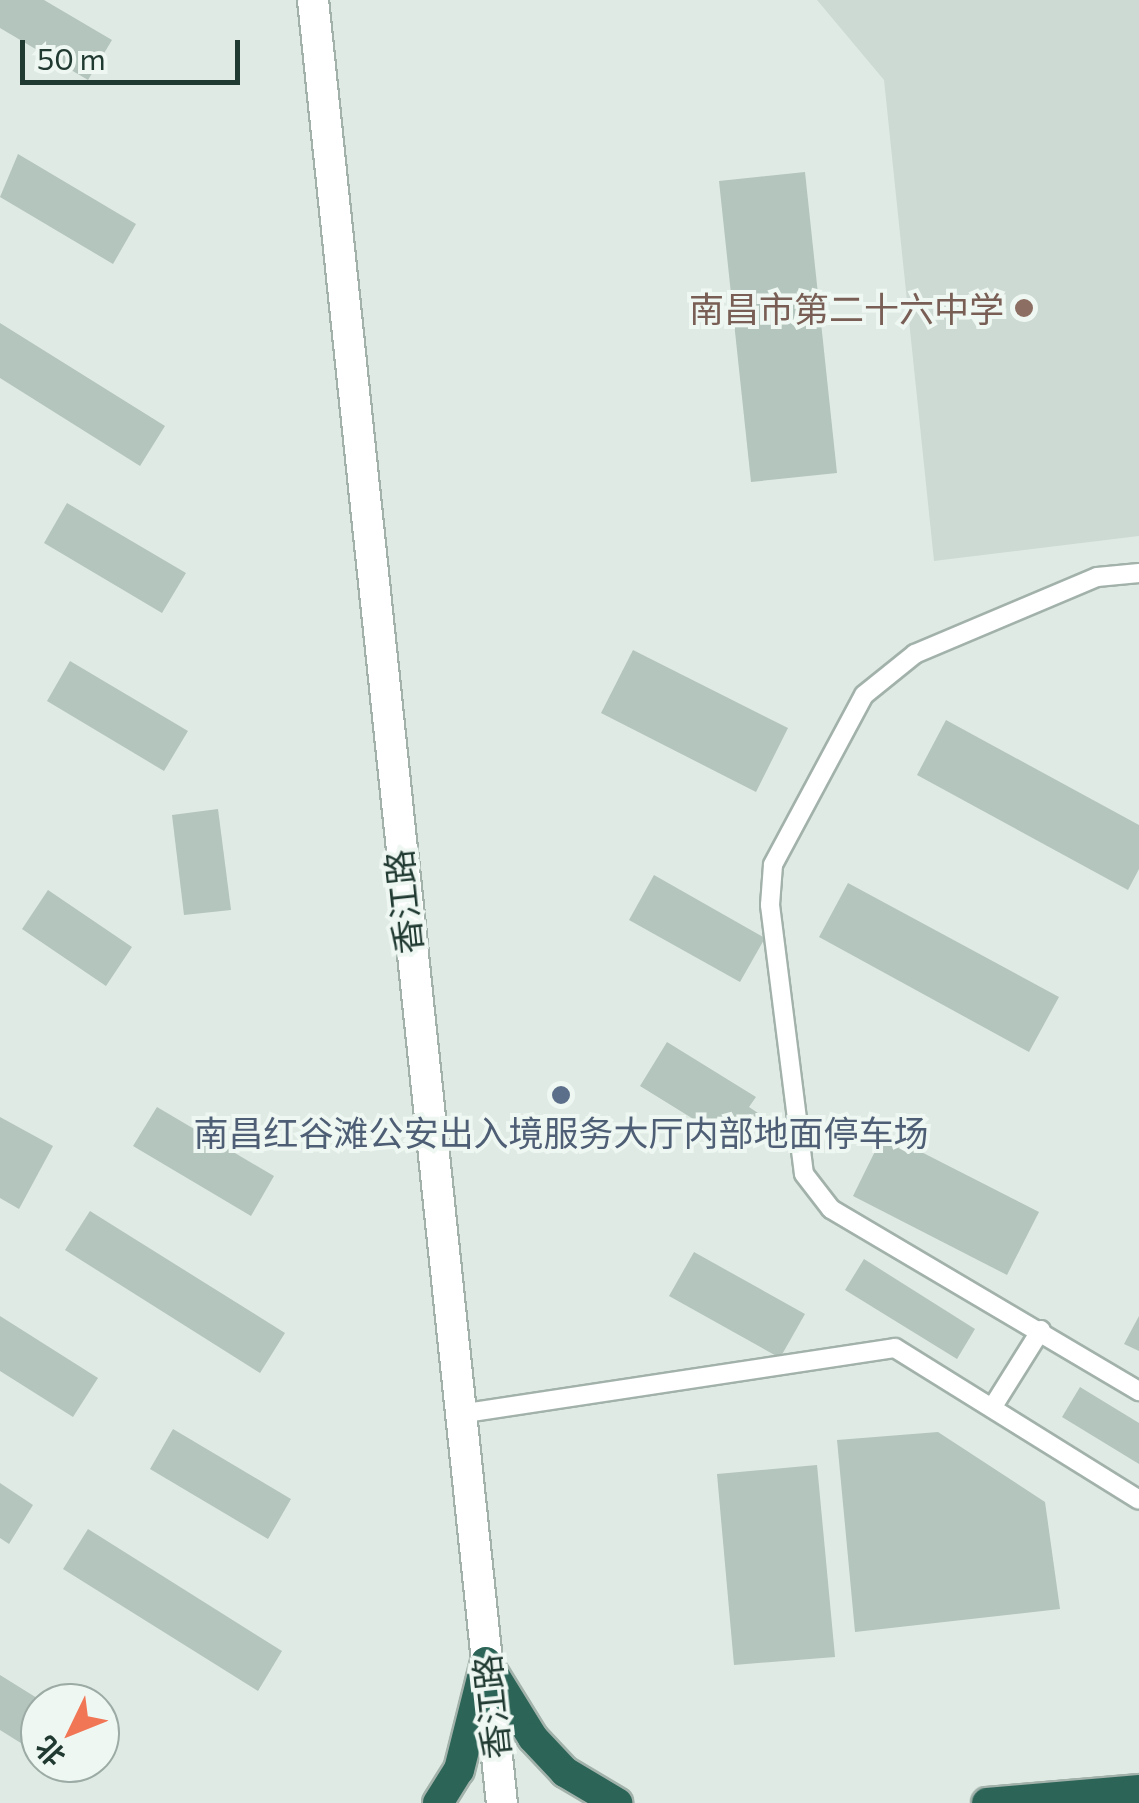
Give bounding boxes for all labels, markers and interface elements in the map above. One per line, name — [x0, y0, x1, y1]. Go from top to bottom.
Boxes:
scale bar — [25, 20, 245, 82]
text: 50 m — [37, 39, 106, 76]
place label: 南昌市第二十六中学 — [689, 287, 1004, 329]
marker: 南昌市第二十六中学 — [1013, 297, 1035, 319]
street label: 香江路 — [377, 848, 429, 956]
marker: 南昌红谷滩公安出入境服务大厅内部地面停车场 — [550, 1084, 572, 1106]
place label: 南昌红谷滩公安出入境服务大厅内部地面停车场 — [194, 1111, 928, 1153]
street label: 香江路 — [465, 1653, 517, 1761]
north arrow — [20, 1683, 120, 1783]
text: 北 — [28, 1730, 72, 1774]

